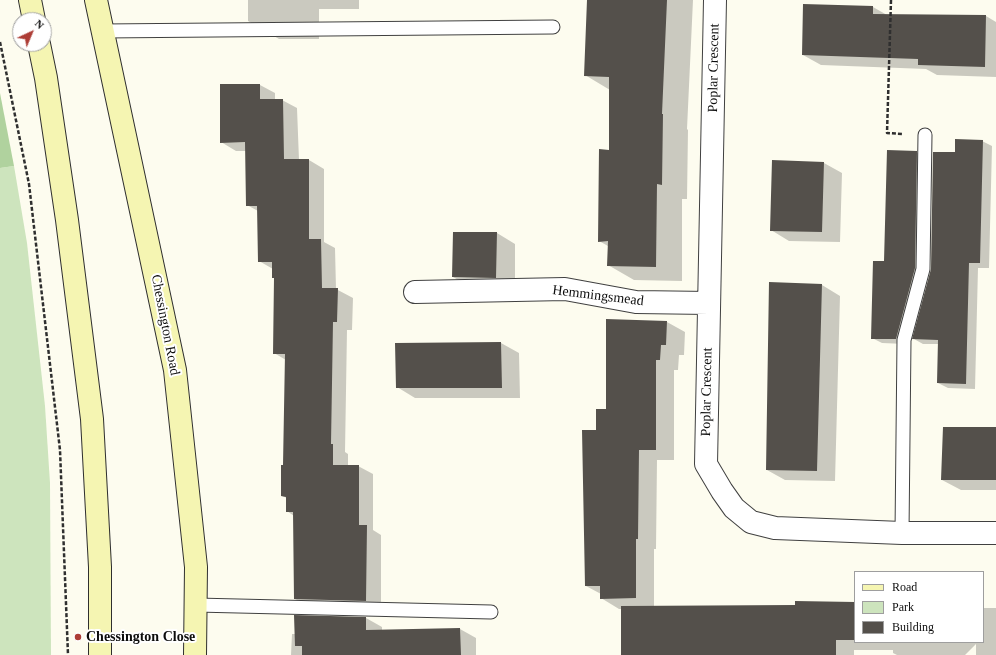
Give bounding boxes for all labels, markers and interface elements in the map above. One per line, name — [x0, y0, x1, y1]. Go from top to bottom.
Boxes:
north arrow — [12, 12, 52, 52]
text: N — [33, 17, 47, 31]
street label: Poplar Crescent — [705, 23, 723, 113]
street label: Chessington Road — [147, 273, 183, 377]
street label: Hemmingsmead — [551, 282, 645, 310]
street label: Poplar Crescent — [698, 347, 716, 437]
legend — [854, 571, 984, 643]
text: Road — [892, 580, 917, 594]
text: Park — [892, 600, 914, 614]
text: Building — [892, 620, 934, 634]
place label: Chessington Close — [86, 629, 195, 645]
marker: Chessington Close — [73, 632, 83, 642]

